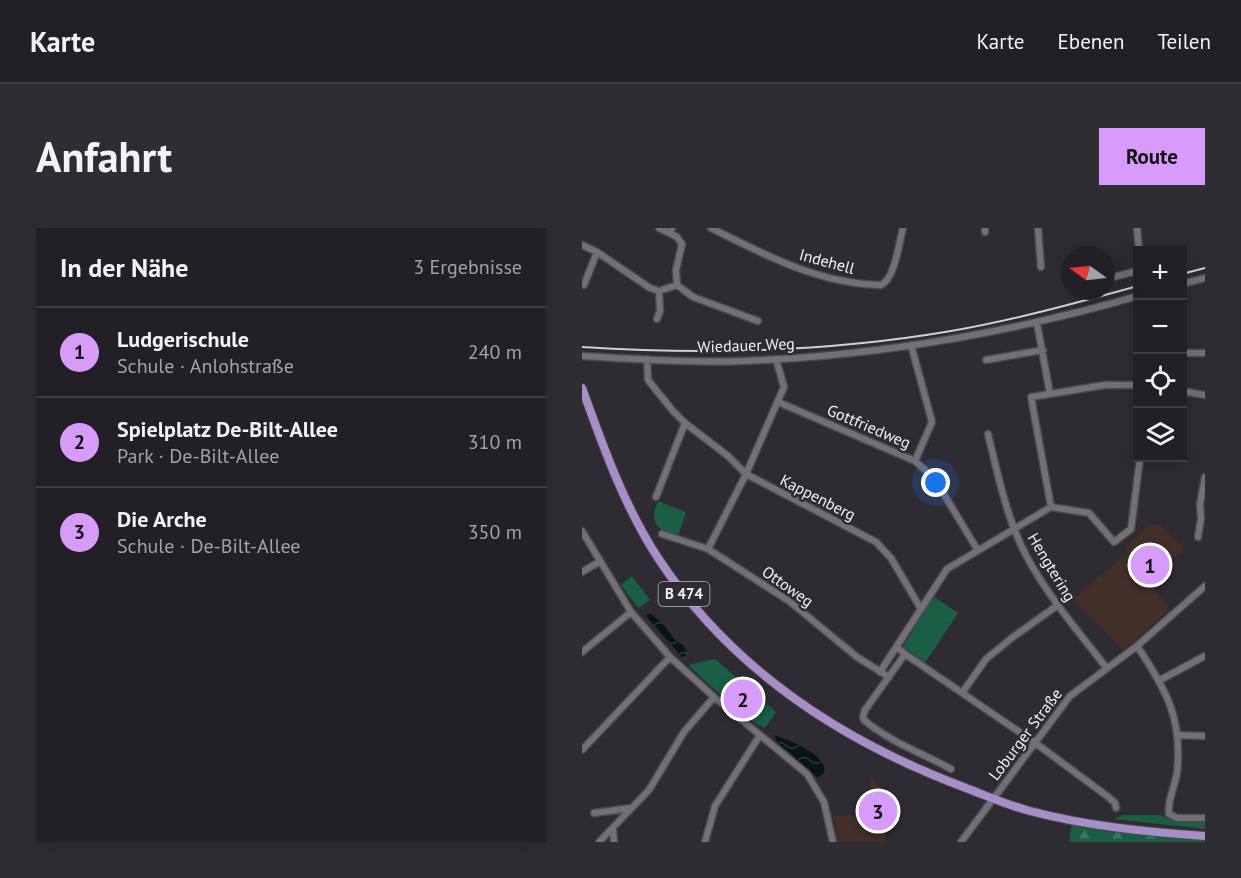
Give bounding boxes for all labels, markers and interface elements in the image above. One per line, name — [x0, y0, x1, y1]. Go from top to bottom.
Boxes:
text: Karte — [30, 23, 95, 60]
text: Karte — [977, 28, 1025, 55]
text: Ebenen — [1058, 28, 1124, 55]
text: Teilen — [1157, 28, 1211, 55]
button: Route — [1099, 128, 1205, 185]
text: Anfahrt — [36, 129, 172, 184]
street label: Indehell — [797, 244, 857, 278]
north arrow — [1061, 246, 1115, 300]
map controls — [1133, 246, 1187, 462]
button: + — [1133, 246, 1187, 300]
text: In der Nähe — [60, 251, 188, 284]
text: 3 Ergebnisse — [413, 254, 522, 280]
button: − — [1133, 300, 1187, 354]
text: Ludgerischule — [117, 325, 249, 353]
street label: Wiedauer Weg — [697, 333, 795, 357]
text: 1 — [74, 339, 85, 365]
text: 240 m — [468, 339, 522, 365]
text: Schule · Anlohstraße — [117, 353, 294, 379]
button: locate — [1133, 354, 1187, 408]
street label: Gottfriedweg — [824, 399, 914, 453]
button: layers — [1133, 408, 1187, 462]
text: Spielplatz De-Bilt-Allee — [117, 415, 338, 443]
text: 2 — [74, 429, 85, 455]
text: 310 m — [468, 429, 522, 455]
text: Park · De-Bilt-Allee — [117, 443, 279, 469]
your location — [921, 468, 950, 497]
street label: Kappenberg — [777, 469, 859, 525]
text: Die Arche — [117, 505, 207, 533]
text: 3 — [74, 519, 85, 545]
text: 350 m — [468, 519, 522, 545]
street label: Hengtering — [1024, 529, 1080, 605]
text: Schule · De-Bilt-Allee — [117, 533, 301, 559]
pin: 1 — [1130, 542, 1170, 588]
street label: Ottoweg — [758, 561, 818, 611]
road number: B 474 — [658, 582, 710, 606]
pin: 2 — [724, 676, 762, 722]
street label: Loburger Straße — [984, 684, 1066, 784]
pin: 3 — [858, 788, 898, 834]

